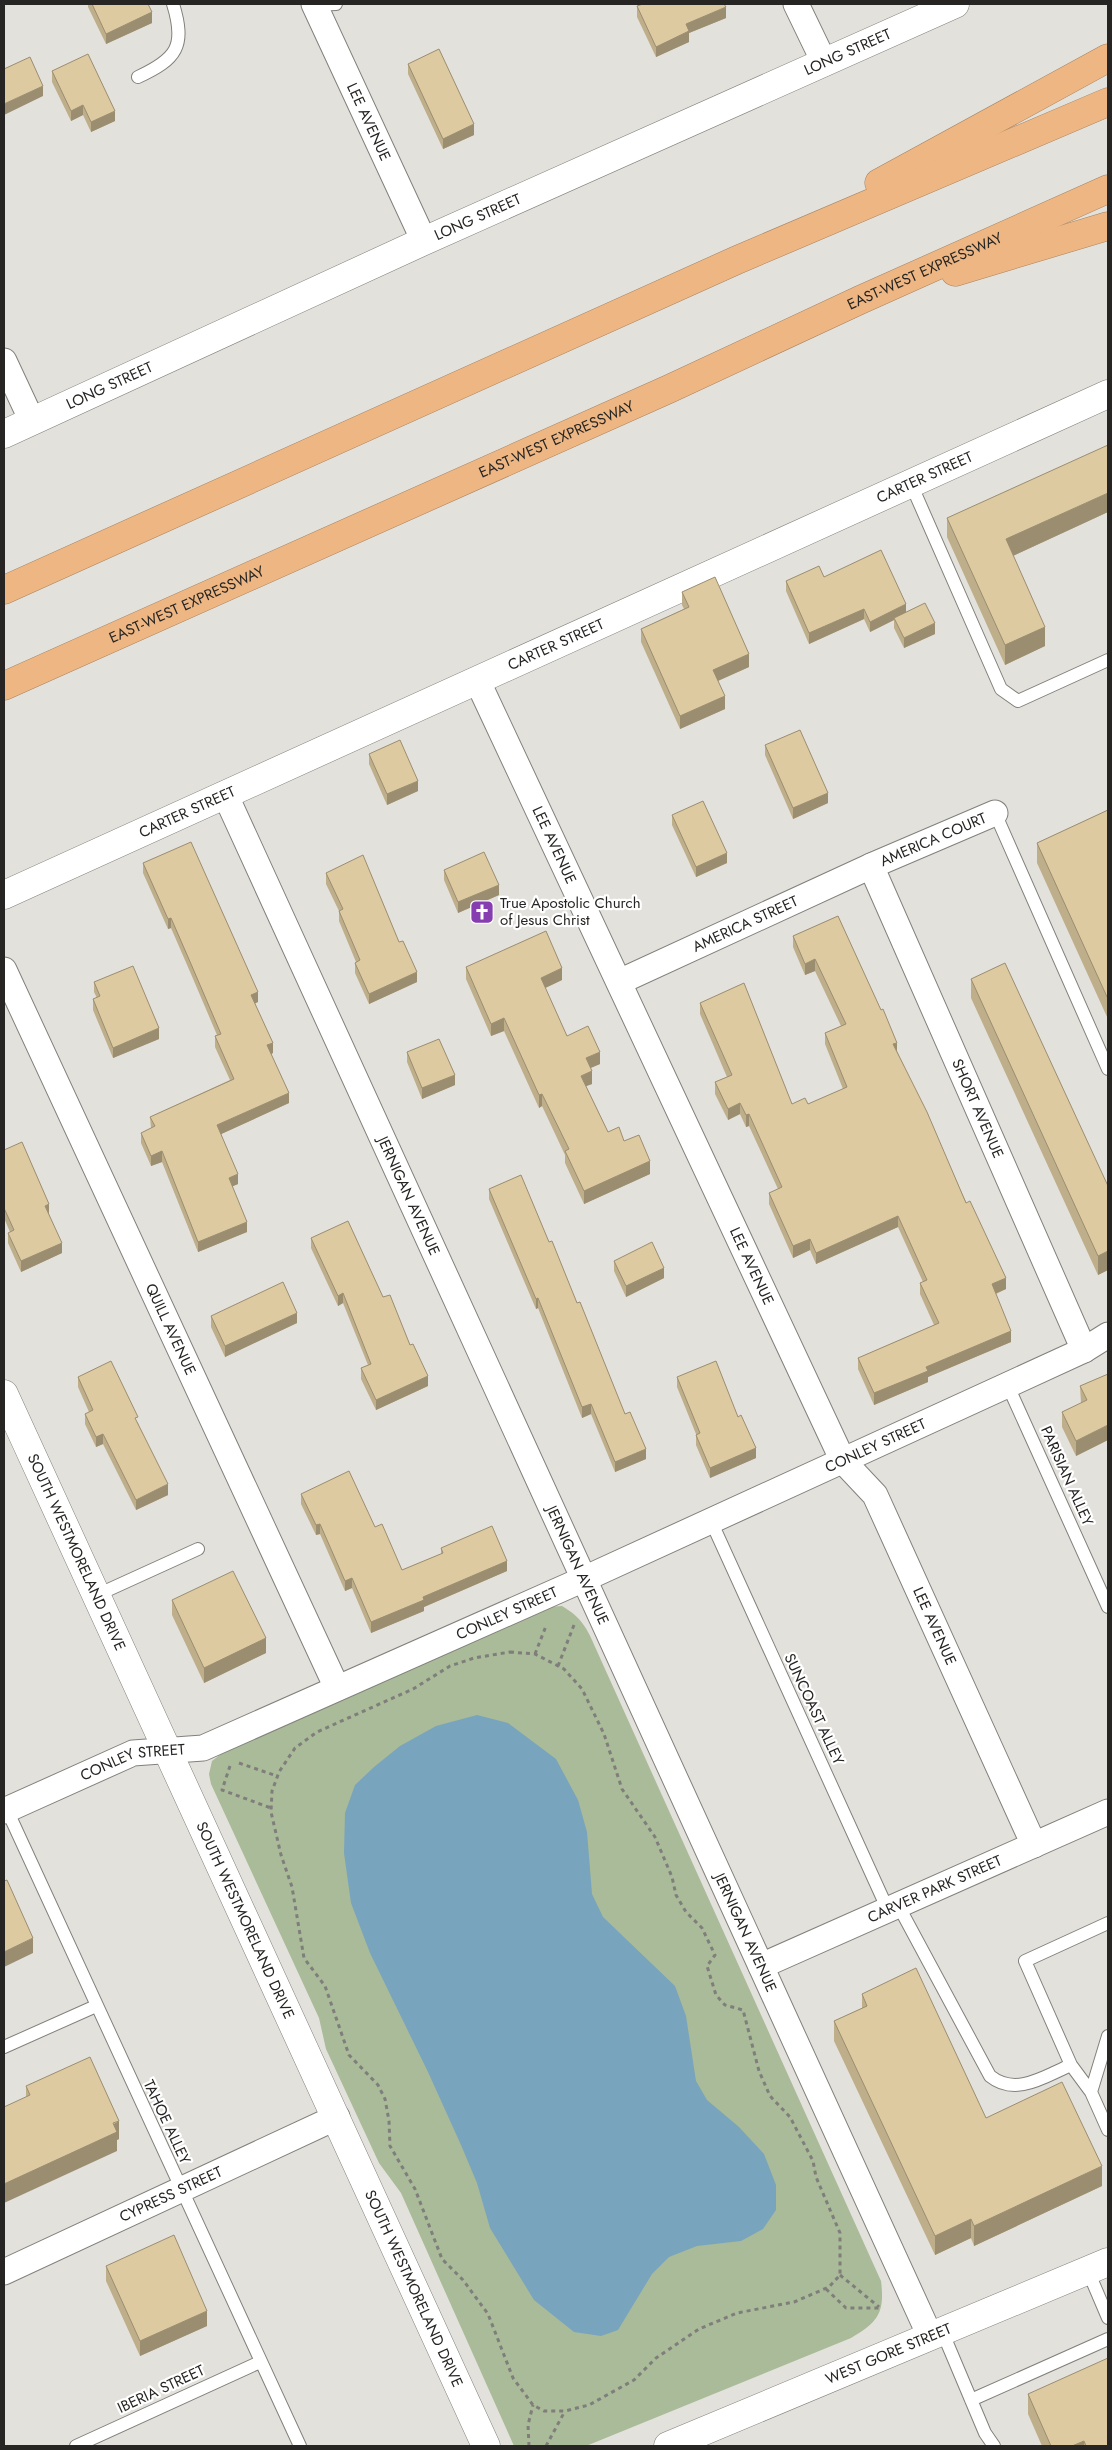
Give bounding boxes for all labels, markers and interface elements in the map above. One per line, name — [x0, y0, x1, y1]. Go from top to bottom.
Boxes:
street label: LONG STREET — [801, 23, 895, 81]
street label: LEE AVENUE — [341, 79, 396, 165]
street label: LONG STREET — [431, 188, 525, 246]
street label: EAST-WEST EXPRESSWAY — [844, 226, 1006, 315]
street label: LONG STREET — [63, 356, 156, 415]
street label: EAST-WEST EXPRESSWAY — [475, 395, 638, 484]
street label: CARTER STREET — [873, 446, 976, 509]
street label: EAST-WEST EXPRESSWAY — [105, 560, 268, 649]
street label: CARTER STREET — [504, 613, 608, 676]
street label: CARTER STREET — [135, 780, 239, 843]
street label: LEE AVENUE — [527, 802, 582, 888]
street label: AMERICA COURT — [876, 807, 990, 872]
street label: AMERICA STREET — [689, 890, 802, 958]
place label: True Apostolic Church of Jesus Christ — [500, 892, 641, 931]
church icon: True Apostolic Church of Jesus Christ — [469, 899, 495, 925]
street label: SHORT AVENUE — [946, 1055, 1009, 1162]
street label: JERNIGAN AVENUE — [371, 1131, 446, 1259]
street label: LEE AVENUE — [724, 1224, 779, 1309]
street label: QUILL AVENUE — [140, 1280, 201, 1379]
street label: CONLEY STREET — [821, 1413, 930, 1478]
street label: PARISIAN ALLEY — [1035, 1423, 1099, 1530]
street label: SOUTH WESTMORELAND DRIVE — [22, 1450, 131, 1654]
street label: JERNIGAN AVENUE — [540, 1500, 614, 1628]
street label: CONLEY STREET — [453, 1581, 561, 1645]
street label: LEE AVENUE — [907, 1583, 962, 1669]
street label: SUNCOAST ALLEY — [779, 1650, 850, 1769]
street label: CONLEY STREET — [77, 1738, 186, 1786]
street label: SOUTH WESTMORELAND DRIVE — [190, 1818, 300, 2023]
street label: CARVER PARK STREET — [864, 1849, 1005, 1928]
street label: JERNIGAN AVENUE — [708, 1868, 782, 1996]
street label: TAHOE ALLEY — [138, 2076, 196, 2168]
street label: CYPRESS STREET — [116, 2161, 226, 2228]
street label: SOUTH WESTMORELAND DRIVE — [359, 2186, 469, 2391]
street label: WEST GORE STREET — [822, 2318, 955, 2390]
street label: IBERIA STREET — [114, 2359, 208, 2419]

